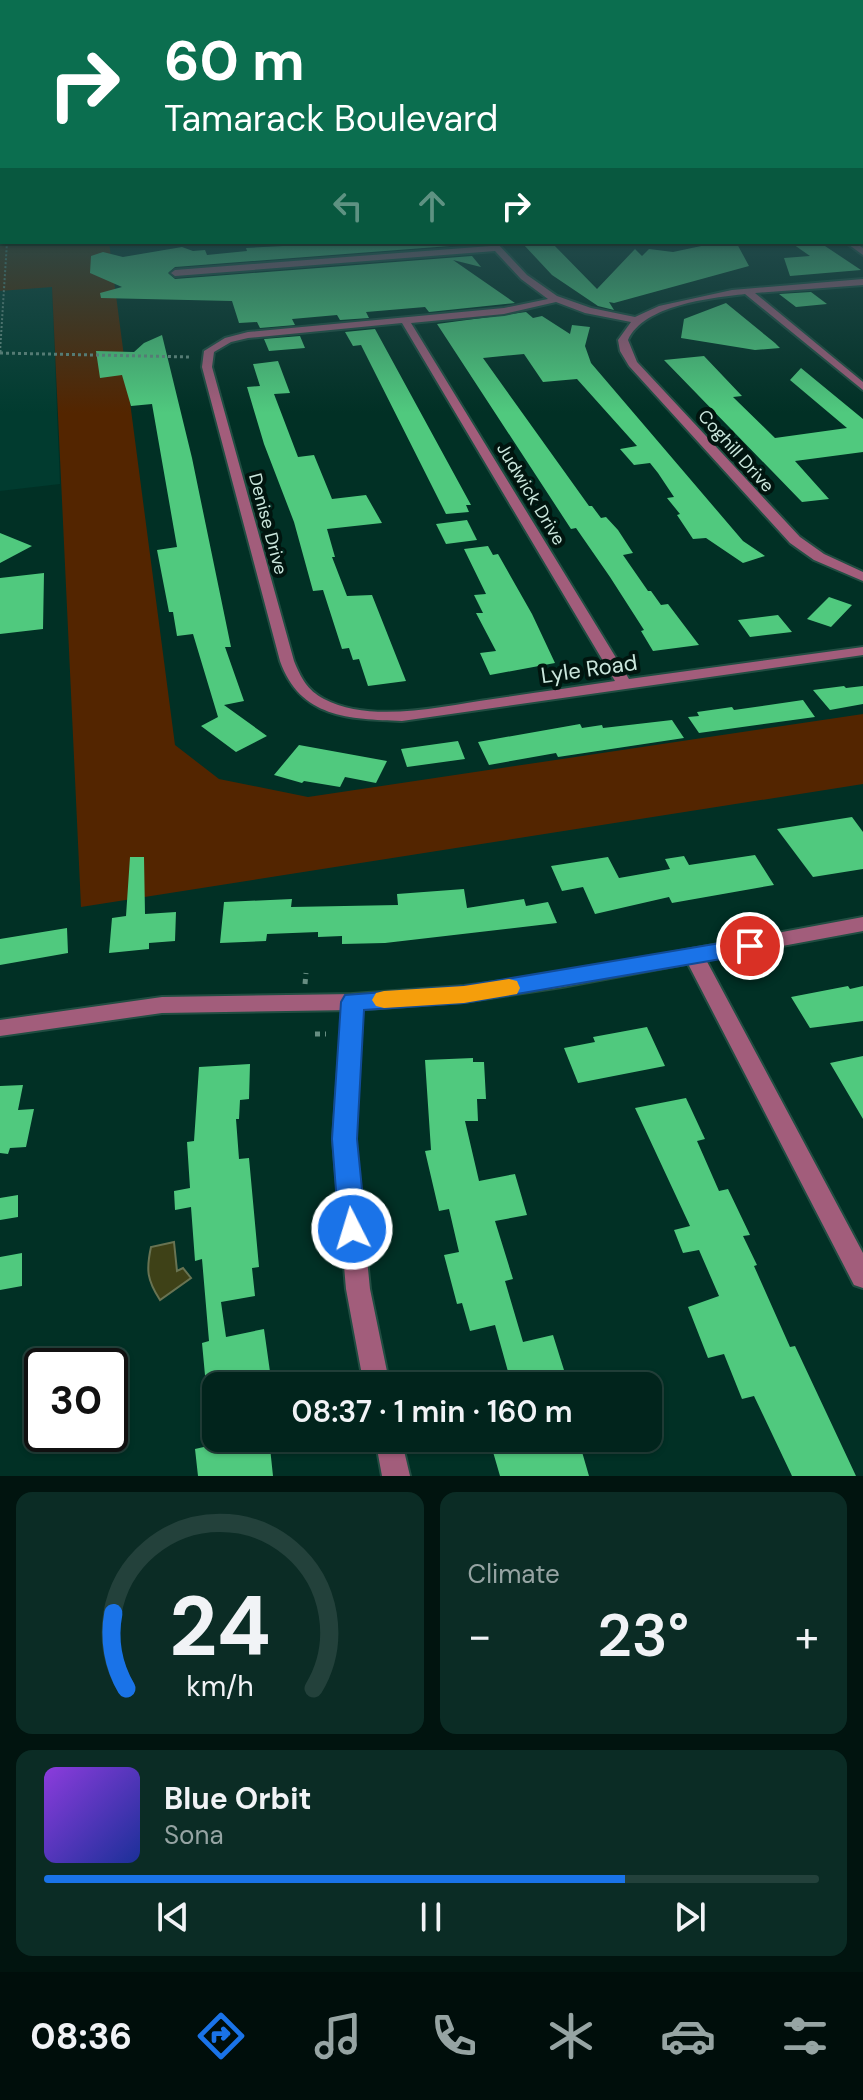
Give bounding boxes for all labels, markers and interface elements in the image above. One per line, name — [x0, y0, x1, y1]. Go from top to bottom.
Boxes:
text: 60 m — [164, 24, 305, 97]
icon: right — [32, 32, 136, 136]
text: Tamarack Boulevard — [164, 95, 498, 142]
icon: left — [326, 184, 370, 228]
icon: ahead — [410, 184, 454, 228]
icon: right — [494, 184, 538, 228]
street label: Coghill Drive — [693, 405, 779, 497]
street label: Judwick Drive — [491, 438, 571, 550]
street label: Denise Drive — [243, 471, 293, 577]
street label: Lyle Road — [539, 648, 639, 690]
pin — [716, 912, 784, 980]
icon: arrive — [728, 924, 772, 968]
position arrow — [310, 1187, 394, 1271]
speed limit sign: 30 — [24, 1348, 128, 1452]
text: 08:37 · 1 min · 160 m — [291, 1392, 573, 1431]
text: Climate — [468, 1557, 560, 1591]
text: 24 — [169, 1572, 271, 1681]
text: 23° — [597, 1596, 689, 1675]
text: − — [468, 1607, 492, 1665]
text: + — [795, 1607, 819, 1665]
text: km/h — [186, 1668, 254, 1705]
text: Blue Orbit — [164, 1779, 311, 1818]
text: Sona — [164, 1818, 224, 1852]
icon: previous — [151, 1895, 195, 1939]
icon: pause — [409, 1895, 453, 1939]
icon: next — [668, 1895, 712, 1939]
icon: directions — [193, 2008, 249, 2064]
icon: music — [310, 2008, 366, 2064]
icon: phone — [426, 2008, 482, 2064]
icon: climate — [543, 2008, 599, 2064]
icon: car — [660, 2008, 716, 2064]
icon: filters — [777, 2008, 833, 2064]
text: 08:36 — [30, 2013, 132, 2060]

